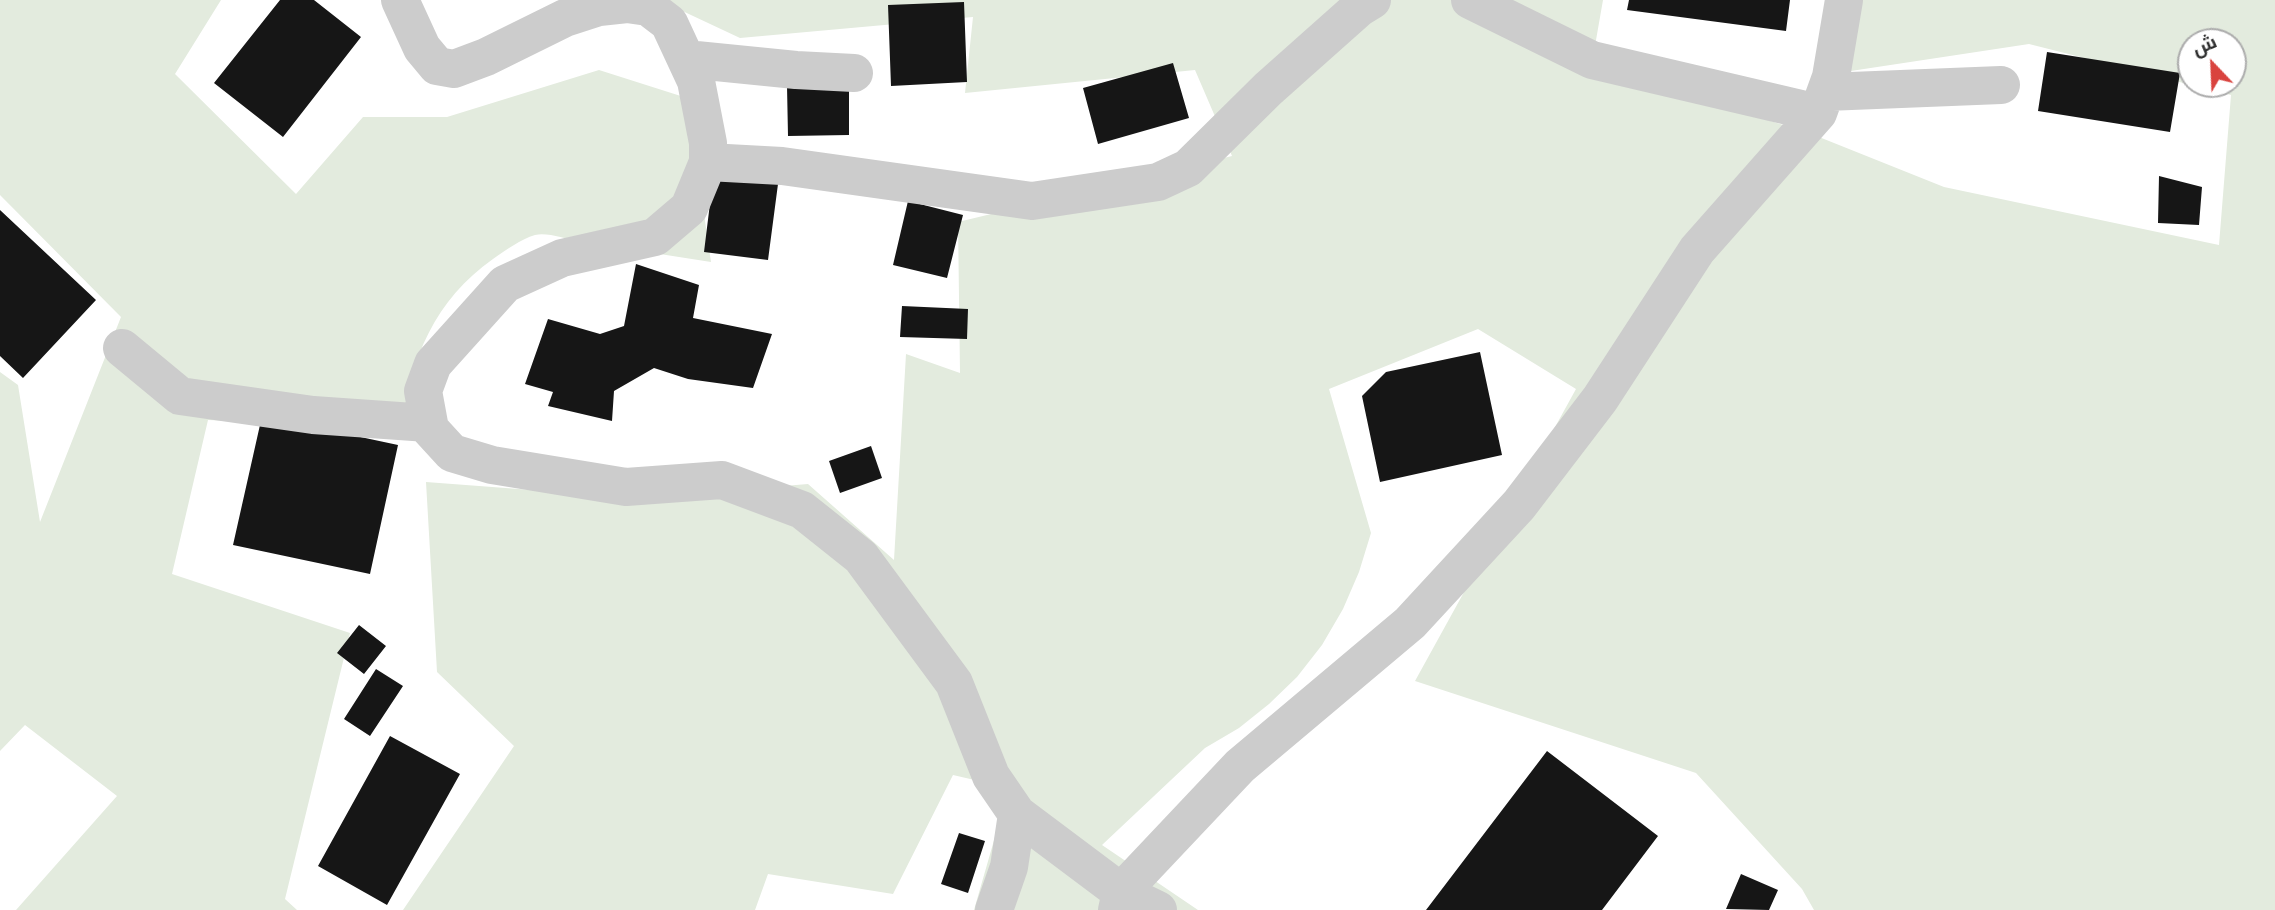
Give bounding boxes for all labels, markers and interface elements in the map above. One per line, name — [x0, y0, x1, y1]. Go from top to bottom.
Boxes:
north arrow — [2177, 28, 2247, 98]
text: ش — [2188, 28, 2221, 62]

